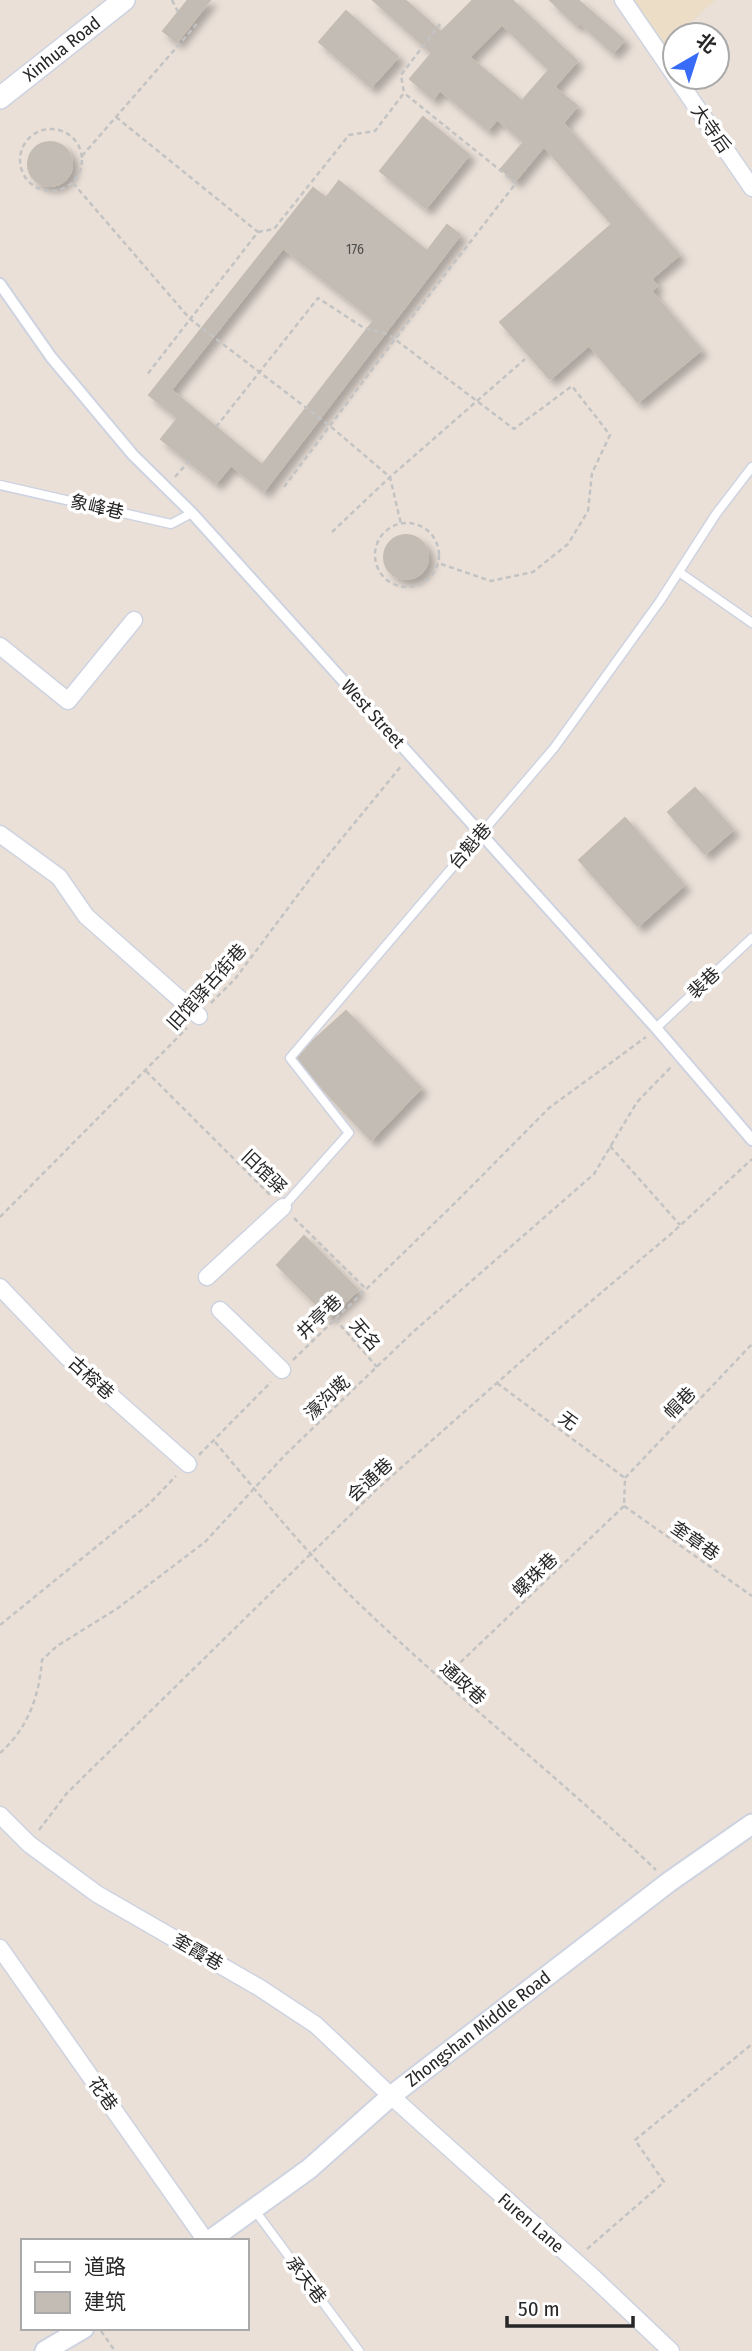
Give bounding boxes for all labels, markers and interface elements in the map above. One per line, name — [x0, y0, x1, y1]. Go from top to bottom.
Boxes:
street label: Xinhua Road — [19, 12, 105, 86]
north arrow — [661, 21, 731, 91]
text: 北 — [692, 28, 721, 58]
street label: 大寺后 — [687, 101, 735, 157]
house number: 176 — [346, 241, 364, 258]
street label: 象峰巷 — [68, 490, 126, 524]
street label: West Street — [337, 675, 409, 753]
street label: 台魁巷 — [444, 818, 496, 874]
street label: 旧馆驿古街巷 — [163, 940, 251, 1034]
street label: 裴巷 — [683, 963, 725, 1003]
street label: 旧馆驿 — [237, 1145, 291, 1199]
street label: 井亭巷 — [292, 1290, 346, 1344]
street label: 无名 — [345, 1314, 385, 1356]
street label: 古榕巷 — [64, 1352, 118, 1404]
street label: 濠沟墘 — [300, 1371, 354, 1425]
street label: 帽巷 — [660, 1382, 700, 1424]
street label: 无 — [554, 1407, 582, 1435]
street label: 会通巷 — [343, 1454, 397, 1506]
street label: 奎章巷 — [667, 1517, 723, 1565]
street label: 螺珠巷 — [508, 1548, 562, 1602]
street label: 通政巷 — [436, 1657, 490, 1709]
street label: 奎霞巷 — [169, 1929, 227, 1975]
street label: Zhongshan Middle Road — [401, 1966, 555, 2092]
street label: 花巷 — [84, 2073, 122, 2115]
street label: Furen Lane — [494, 2188, 569, 2258]
legend — [21, 2239, 248, 2330]
street label: 承天巷 — [281, 2252, 331, 2308]
text: 道路 — [84, 2254, 126, 2280]
scale bar — [507, 2284, 633, 2328]
text: 建筑 — [84, 2289, 126, 2315]
text: 50 m — [518, 2296, 560, 2322]

